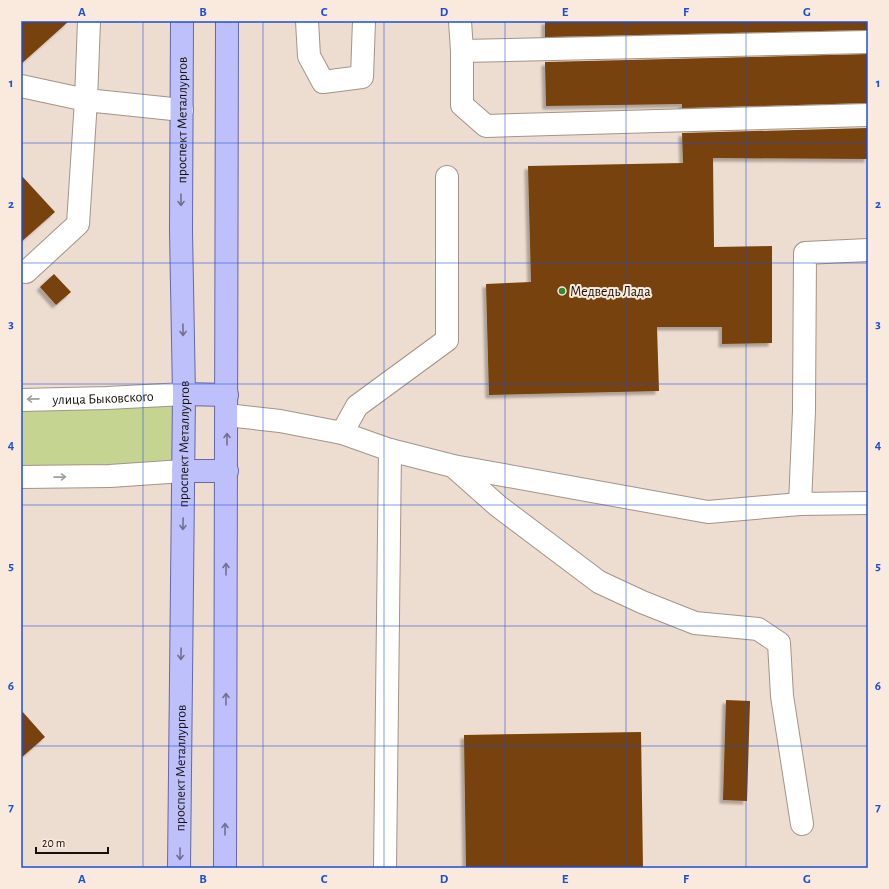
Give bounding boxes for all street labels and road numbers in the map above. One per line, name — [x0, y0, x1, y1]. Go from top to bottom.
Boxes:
street label: проспект Металлургов — [175, 57, 190, 184]
street label: проспект Металлургов — [177, 380, 192, 508]
street label: улица Быковского — [51, 390, 154, 407]
street label: проспект Металлургов — [173, 705, 189, 832]

